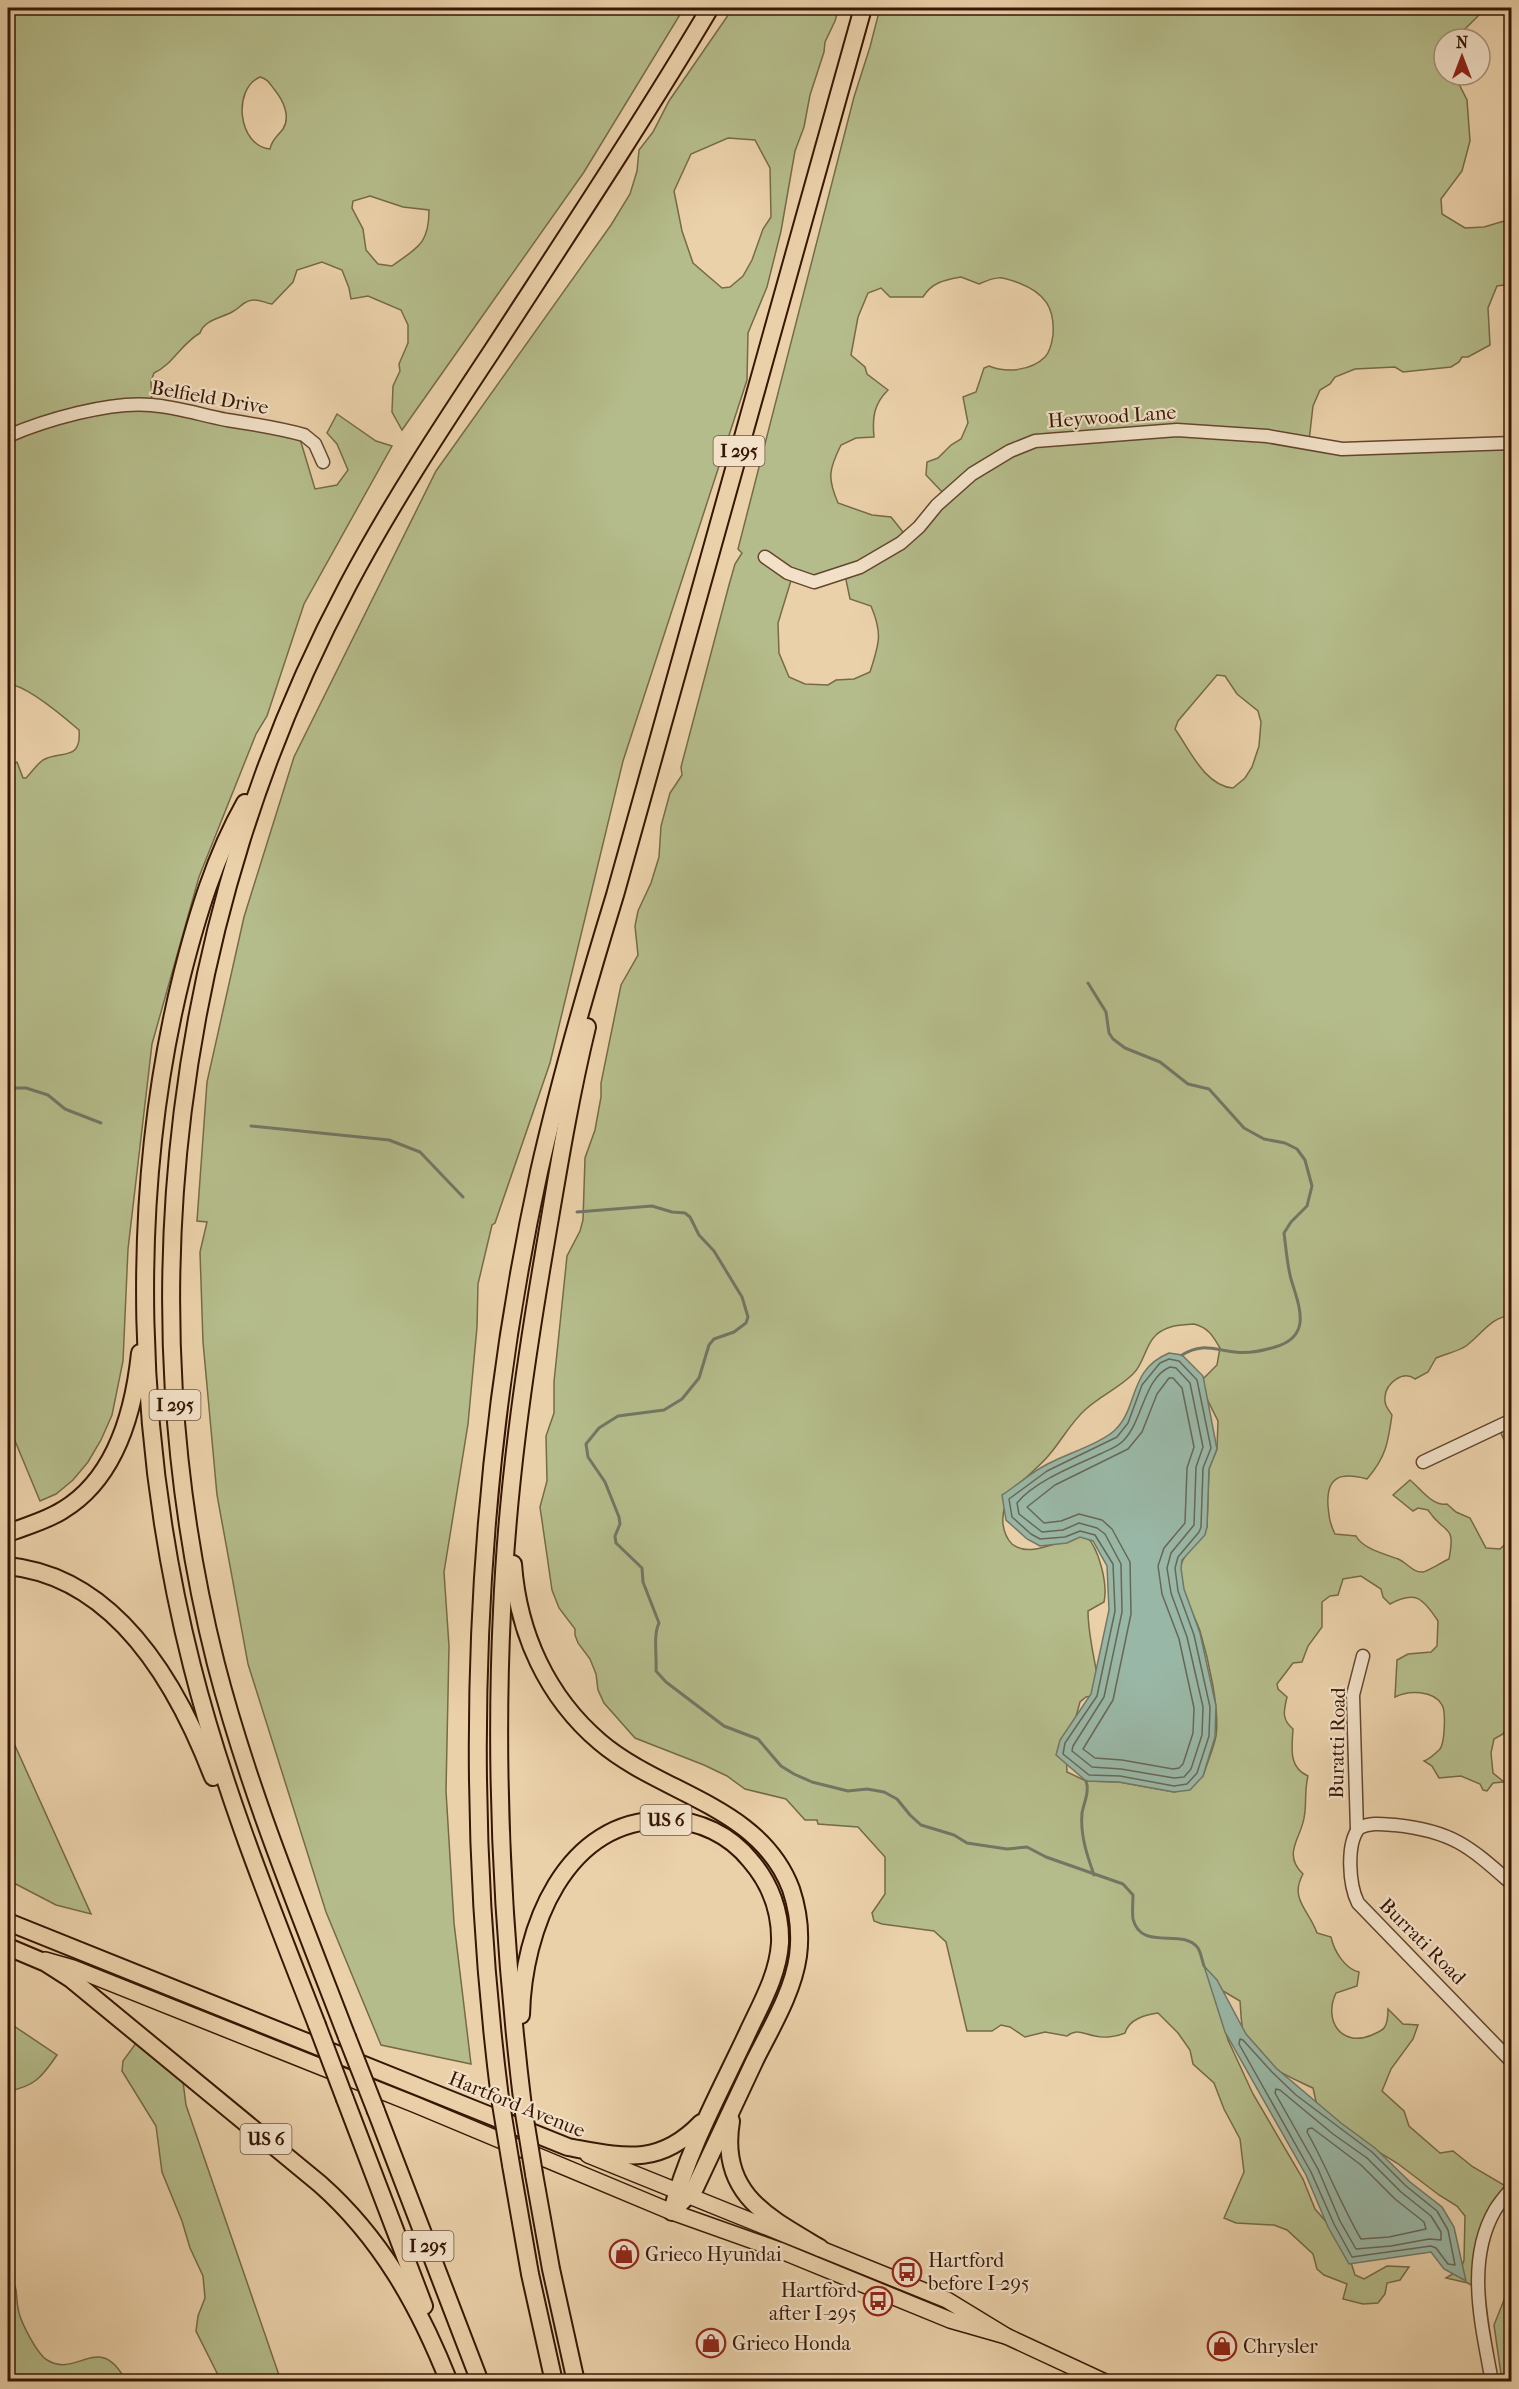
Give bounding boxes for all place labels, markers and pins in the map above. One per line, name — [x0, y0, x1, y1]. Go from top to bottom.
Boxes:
shop icon: Grieco Hyundai — [608, 2238, 640, 2270]
place label: Grieco Hyundai — [645, 2243, 782, 2266]
place label: Hartford before I-295 — [927, 2249, 1030, 2295]
bus stop icon: Hartford before I-295 — [891, 2256, 923, 2288]
place label: Hartford after I-295 — [769, 2279, 858, 2325]
bus stop icon: Hartford after I-295 — [862, 2285, 894, 2317]
shop icon: Grieco Honda — [695, 2327, 727, 2359]
shop icon: Chrysler — [1206, 2330, 1238, 2362]
place label: Grieco Honda — [732, 2332, 852, 2355]
place label: Chrysler — [1243, 2335, 1318, 2358]

